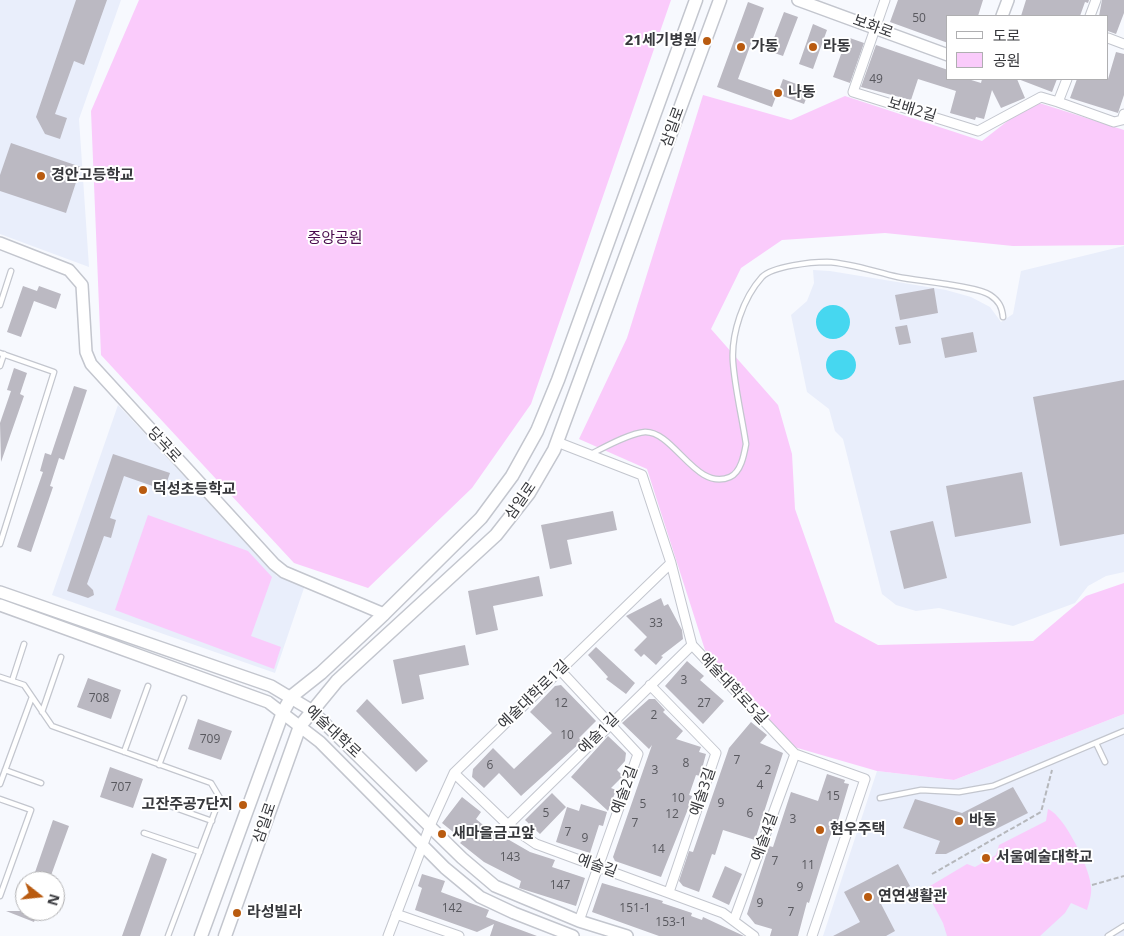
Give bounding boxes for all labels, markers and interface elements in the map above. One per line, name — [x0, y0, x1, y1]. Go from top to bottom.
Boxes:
street label: 보화로 — [850, 11, 896, 43]
house number: 50 — [912, 12, 926, 26]
legend — [946, 15, 1109, 80]
text: 도로 — [993, 25, 1021, 45]
place label: 21세기병원 — [625, 32, 697, 50]
marker: 21세기병원 — [701, 35, 713, 47]
place label: 가동 — [751, 38, 779, 56]
place label: 라동 — [823, 38, 851, 56]
marker: 가동 — [735, 41, 747, 53]
marker: 라동 — [807, 41, 819, 53]
text: 공원 — [993, 50, 1021, 70]
house number: 49 — [869, 73, 883, 87]
place label: 나동 — [788, 84, 816, 102]
marker: 나동 — [772, 87, 784, 99]
street label: 보배2길 — [885, 94, 939, 126]
street label: 삼일로 — [657, 104, 689, 150]
place label: 경안고등학교 — [51, 167, 134, 185]
marker: 경안고등학교 — [35, 170, 47, 182]
park label: 중앙공원 — [307, 230, 363, 248]
street label: 당곡로 — [143, 424, 185, 466]
street label: 삼일로 — [502, 479, 540, 523]
place label: 덕성초등학교 — [153, 481, 236, 499]
marker: 덕성초등학교 — [137, 484, 149, 496]
house number: 33 — [649, 617, 663, 631]
street label: 예술대학로5길 — [695, 649, 771, 729]
street label: 예술대학로1길 — [495, 657, 573, 733]
house number: 3 — [681, 674, 687, 688]
house number: 708 — [89, 692, 109, 706]
house number: 12 — [554, 697, 568, 711]
house number: 27 — [697, 697, 711, 711]
street label: 예술대학로 — [302, 702, 364, 762]
house number: 2 — [651, 709, 657, 723]
street label: 예술1길 — [575, 710, 623, 758]
house number: 10 — [560, 729, 574, 743]
house number: 709 — [200, 733, 220, 747]
house number: 7 — [734, 754, 740, 768]
house number: 8 — [683, 757, 689, 771]
house number: 6 — [487, 759, 493, 773]
street label: 예술2길 — [608, 763, 642, 817]
house number: 3 — [652, 764, 658, 778]
house number: 2 — [765, 764, 771, 778]
street label: 예술3길 — [686, 765, 720, 819]
house number: 4 — [757, 779, 763, 793]
house number: 707 — [111, 781, 131, 795]
house number: 15 — [826, 790, 840, 804]
house number: 10 — [671, 792, 685, 806]
place label: 고잔주공7단지 — [142, 796, 233, 814]
house number: 9 — [718, 797, 724, 811]
house number: 5 — [640, 798, 646, 812]
marker: 고잔주공7단지 — [237, 799, 249, 811]
street label: 삼일로 — [250, 800, 280, 846]
house number: 5 — [543, 807, 549, 821]
house number: 6 — [747, 807, 753, 821]
house number: 12 — [665, 808, 679, 822]
street label: 예술4길 — [748, 810, 782, 864]
place label: 바동 — [969, 812, 997, 830]
house number: 3 — [790, 813, 796, 827]
marker: 바동 — [953, 815, 965, 827]
house number: 7 — [632, 817, 638, 831]
place label: 현우주택 — [830, 821, 885, 839]
marker: 현우주택 — [814, 824, 826, 836]
place label: 새마을금고앞 — [452, 825, 535, 843]
house number: 7 — [565, 826, 571, 840]
marker: 새마을금고앞 — [436, 828, 448, 840]
house number: 9 — [582, 832, 588, 846]
house number: 14 — [651, 843, 665, 857]
place label: 서울예술대학교 — [996, 849, 1093, 867]
street label: 예술길 — [574, 850, 620, 882]
house number: 143 — [500, 851, 520, 865]
marker: 서울예술대학교 — [980, 852, 992, 864]
house number: 7 — [772, 855, 778, 869]
house number: 11 — [801, 859, 815, 873]
north arrow — [15, 871, 65, 921]
house number: 147 — [550, 879, 570, 893]
house number: 9 — [797, 881, 803, 895]
place label: 연연생활관 — [878, 888, 947, 906]
marker: 연연생활관 — [862, 891, 874, 903]
text: N — [43, 892, 65, 908]
house number: 9 — [757, 897, 763, 911]
house number: 142 — [442, 902, 462, 916]
house number: 151-1 — [619, 902, 651, 916]
place label: 라성빌라 — [247, 904, 302, 922]
house number: 7 — [788, 906, 794, 920]
marker: 라성빌라 — [231, 907, 243, 919]
house number: 153-1 — [655, 916, 687, 930]

